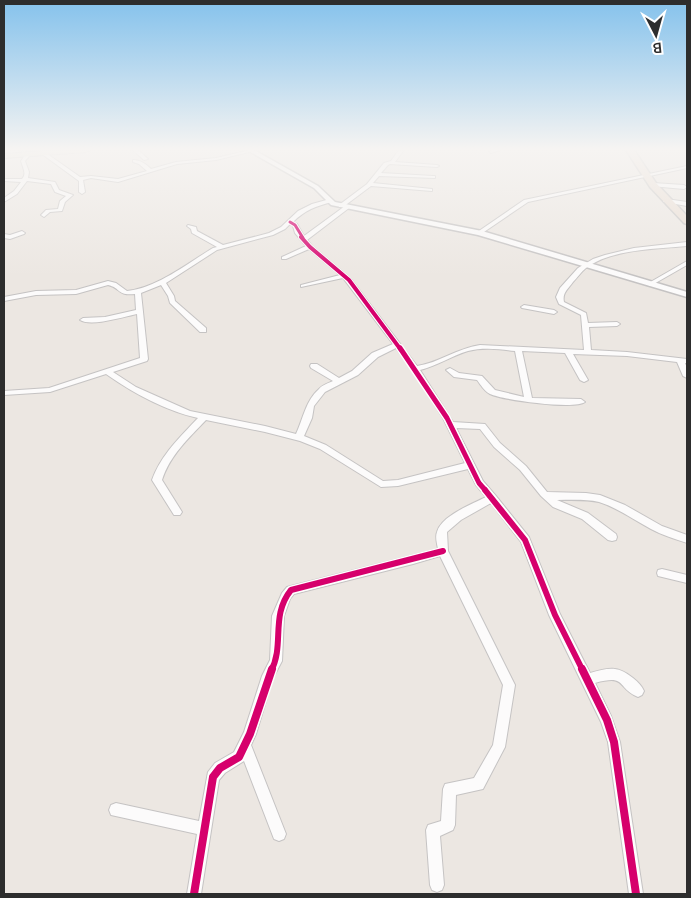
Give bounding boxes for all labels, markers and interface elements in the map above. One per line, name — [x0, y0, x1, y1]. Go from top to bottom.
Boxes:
north arrow — [631, 10, 681, 60]
text: B — [652, 39, 663, 57]

